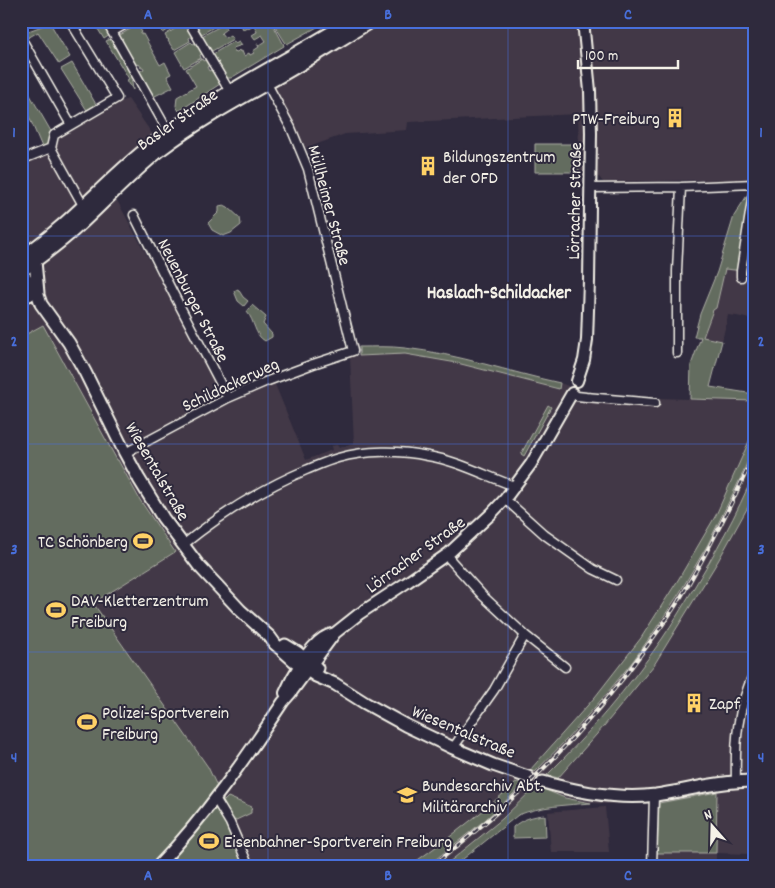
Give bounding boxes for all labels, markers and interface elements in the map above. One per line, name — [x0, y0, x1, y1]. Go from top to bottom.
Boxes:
text: A — [144, 4, 153, 27]
text: B — [384, 4, 392, 27]
text: C — [624, 4, 632, 27]
scale bar — [578, 38, 678, 70]
text: 100 m — [585, 46, 618, 68]
street label: Basler Straße — [133, 84, 224, 158]
building icon: PTW-Freiburg — [664, 107, 686, 129]
place label: PTW-Freiburg — [572, 108, 660, 133]
text: 1 — [12, 122, 16, 145]
text: 1 — [759, 122, 763, 145]
street label: Lörracher Straße — [563, 142, 590, 260]
street label: Müllheimer Straße — [300, 143, 356, 269]
place label: Bildungszentrum der OFD — [443, 146, 556, 192]
building icon: Bildungszentrum der OFD — [417, 155, 439, 177]
street label: Neuenburger Straße — [150, 235, 234, 367]
district label: Haslach-Schildacker — [427, 281, 572, 308]
text: 2 — [11, 331, 18, 354]
text: 2 — [758, 331, 765, 354]
street label: Schildackerweg — [178, 353, 284, 420]
street label: Wiesentalstraße — [117, 418, 194, 526]
street label: Lörracher Straße — [362, 511, 471, 601]
sports icon: TC Schönberg — [132, 530, 154, 552]
place label: TC Schönberg — [38, 531, 128, 556]
text: 3 — [10, 539, 18, 562]
text: 3 — [757, 539, 765, 562]
place label: DAV-Kletterzentrum Freiburg — [71, 590, 209, 636]
sports icon: DAV-Kletterzentrum Freiburg — [45, 599, 67, 621]
building icon: Zapf — [683, 692, 705, 714]
place label: Zapf — [709, 693, 741, 718]
street label: Wiesentalstraße — [407, 700, 519, 766]
place label: Polizei-Sportverein Freiburg — [102, 702, 229, 748]
sports icon: Polizei-Sportverein Freiburg — [76, 711, 98, 733]
text: 4 — [11, 747, 17, 770]
text: 4 — [758, 747, 764, 770]
place label: Bundesarchiv Abt. Militärarchiv — [422, 775, 543, 821]
school or university icon: Bundesarchiv Abt. Militärarchiv — [396, 784, 418, 806]
north arrow — [688, 800, 738, 850]
text: N — [702, 805, 715, 826]
sports icon: Eisenbahner-Sportverein Freiburg — [198, 830, 220, 852]
place label: Eisenbahner-Sportverein Freiburg — [224, 831, 452, 856]
text: A — [144, 865, 153, 888]
text: B — [384, 865, 392, 888]
text: C — [624, 865, 632, 888]

